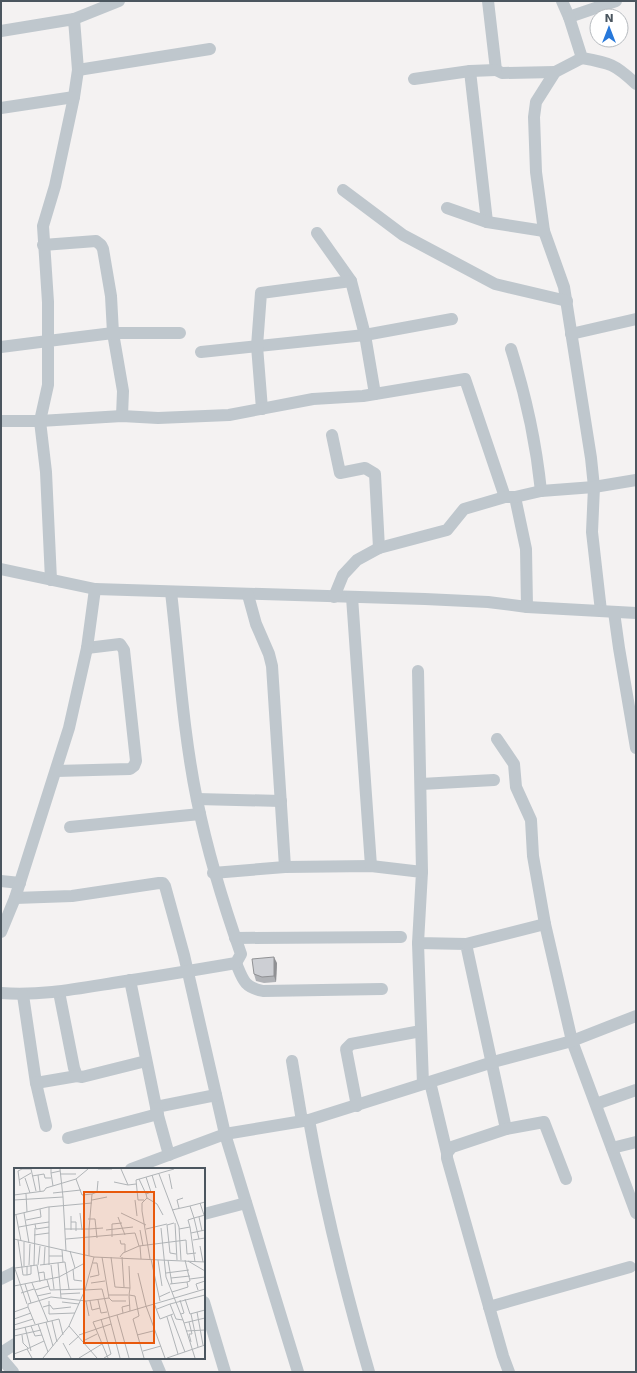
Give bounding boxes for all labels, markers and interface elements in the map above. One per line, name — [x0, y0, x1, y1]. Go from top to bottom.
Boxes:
north arrow — [589, 8, 629, 48]
text: N — [604, 12, 614, 25]
inset map — [14, 1168, 205, 1359]

